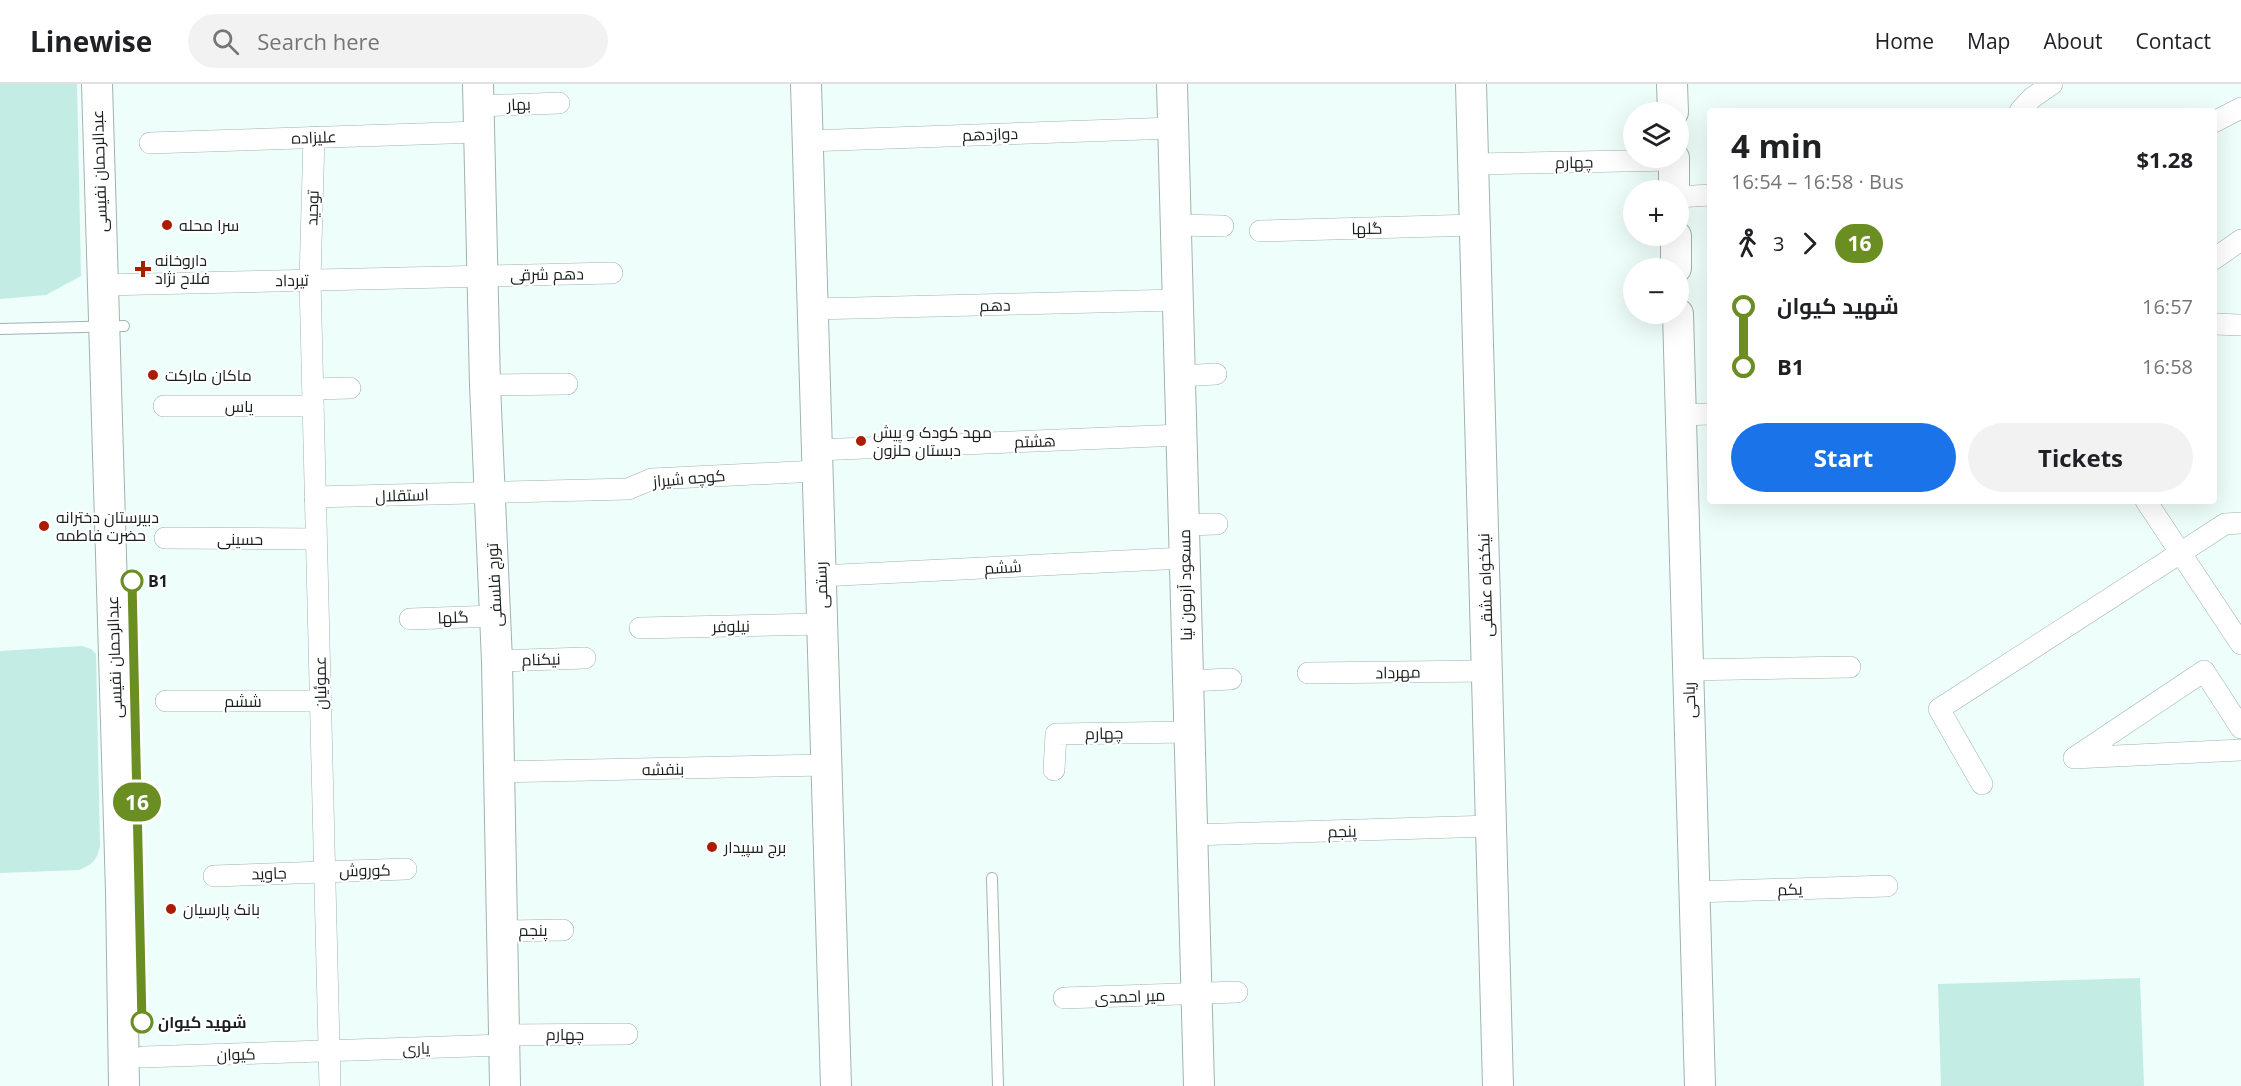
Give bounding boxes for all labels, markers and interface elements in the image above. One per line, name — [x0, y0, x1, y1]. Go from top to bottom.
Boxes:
search box — [188, 14, 608, 68]
text: Linewise — [30, 22, 152, 60]
icon: search — [209, 25, 242, 58]
text: Search here — [257, 26, 380, 56]
text: Home — [1875, 27, 1934, 55]
text: Map — [1967, 27, 2010, 55]
text: About — [2043, 27, 2103, 55]
text: Contact — [2136, 27, 2211, 55]
street label: بهار — [506, 93, 531, 115]
map controls — [1623, 102, 1689, 324]
button: layers — [1623, 102, 1689, 168]
street label: عبدالرحمان نفیسی — [86, 109, 112, 233]
street label: دوازدهم — [962, 122, 1018, 147]
text: 4 min — [1731, 123, 1823, 168]
street label: علیزاده — [291, 125, 337, 149]
text: $1.28 — [2136, 144, 2193, 174]
street label: چهارم — [1555, 151, 1593, 174]
text: 16:54 – 16:58 · Bus — [1731, 168, 1904, 195]
button: + — [1623, 180, 1689, 246]
street label: توحید — [300, 189, 324, 226]
place label: سرا محله — [179, 214, 239, 236]
street label: گلها — [1351, 217, 1383, 239]
marker: سرا محله — [160, 218, 174, 232]
icon: walk — [1731, 227, 1764, 260]
icon: forward — [1793, 227, 1826, 260]
text: 16 — [1847, 229, 1871, 257]
text: 3 — [1773, 230, 1784, 257]
place label: داروخانه فلاح نژاد — [155, 249, 210, 290]
button: − — [1623, 258, 1689, 324]
marker: داروخانه فلاح نژاد — [136, 262, 150, 276]
street label: دهم شرقی — [510, 262, 584, 287]
street label: تیرداد — [275, 269, 310, 291]
text: شهید کیوان — [1777, 290, 1899, 320]
text: 16:57 — [2142, 293, 2193, 320]
street label: دهم — [979, 294, 1011, 317]
text: B1 — [1777, 351, 1804, 381]
text: 16:58 — [2142, 353, 2193, 380]
place label: ماکان مارکت — [165, 364, 252, 386]
marker: ماکان مارکت — [146, 368, 160, 382]
street label: یاس — [225, 395, 254, 417]
place label: مهد کودک و پیش دبستان حلزون — [873, 421, 992, 461]
button: Start — [1731, 423, 1956, 492]
button: Tickets — [1968, 423, 2193, 492]
street label: هشتم — [1014, 429, 1056, 454]
marker: مهد کودک و پیش دبستان حلزون — [854, 434, 868, 448]
street label: کوچه شیراز — [651, 464, 726, 493]
street label: استقلال — [375, 483, 429, 507]
place label: دبیرستان دخترانه حضرت فاطمه — [56, 506, 159, 546]
marker: دبیرستان دخترانه حضرت فاطمه — [37, 519, 51, 533]
street label: حسینی — [217, 528, 263, 550]
street label: مسعود آزمون نیا — [1173, 529, 1197, 641]
street label: نیکخواه عشقی — [1472, 533, 1498, 637]
street label: تورج فلسفی — [481, 542, 508, 627]
street label: ششم — [984, 555, 1022, 580]
street label: رستمی — [809, 561, 833, 609]
marker: B1 — [121, 570, 143, 592]
place label: B1 — [148, 570, 168, 592]
street label: عبدالرحمان نفیسی — [101, 595, 127, 719]
street label: گلها — [437, 605, 469, 629]
street label: نیلوفر — [711, 615, 750, 637]
street label: نیکنام — [521, 647, 561, 672]
street label: عموئیان — [309, 656, 331, 710]
street label: مهرداد — [1375, 661, 1421, 683]
street label: ریاحی — [1677, 682, 1701, 718]
street label: ششم — [224, 690, 262, 713]
street label: چهارم — [1085, 722, 1123, 745]
street label: بنفشه — [642, 758, 684, 780]
line badge: 16 — [110, 782, 164, 822]
text: 16 — [125, 788, 149, 816]
street label: پنجم — [1327, 819, 1358, 844]
place label: برج سپیدار — [723, 836, 786, 859]
marker: برج سپیدار — [705, 840, 719, 854]
street label: کوروش — [339, 859, 391, 881]
street label: جاوید — [251, 861, 287, 885]
street label: یکم — [1777, 878, 1804, 901]
place label: بانک پارسیان — [183, 898, 260, 921]
marker: بانک پارسیان — [164, 902, 178, 916]
street label: پنجم — [518, 919, 548, 942]
street label: میر احمدی — [1094, 984, 1166, 1008]
marker: شهید کیوان — [131, 1011, 153, 1033]
place label: شهید کیوان — [158, 1011, 247, 1033]
street label: چهارم — [546, 1023, 584, 1046]
street label: یاری — [402, 1037, 431, 1059]
street label: کیوان — [216, 1042, 256, 1066]

